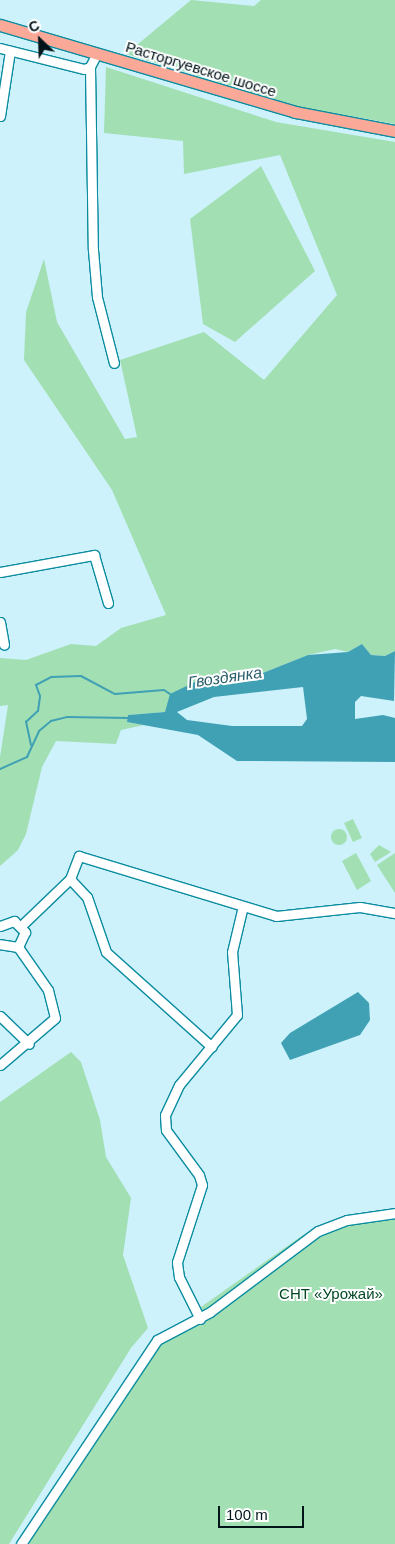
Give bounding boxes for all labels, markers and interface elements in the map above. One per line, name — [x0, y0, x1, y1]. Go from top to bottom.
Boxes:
north arrow — [15, 15, 65, 65]
text: С — [26, 17, 42, 36]
street label: Расторгуевское шоссе — [124, 38, 278, 100]
water label: Гвоздянка — [187, 663, 263, 693]
park label: СНТ «Урожай» — [279, 1285, 383, 1303]
scale bar — [220, 1496, 306, 1528]
text: 100 m — [226, 1506, 268, 1523]

